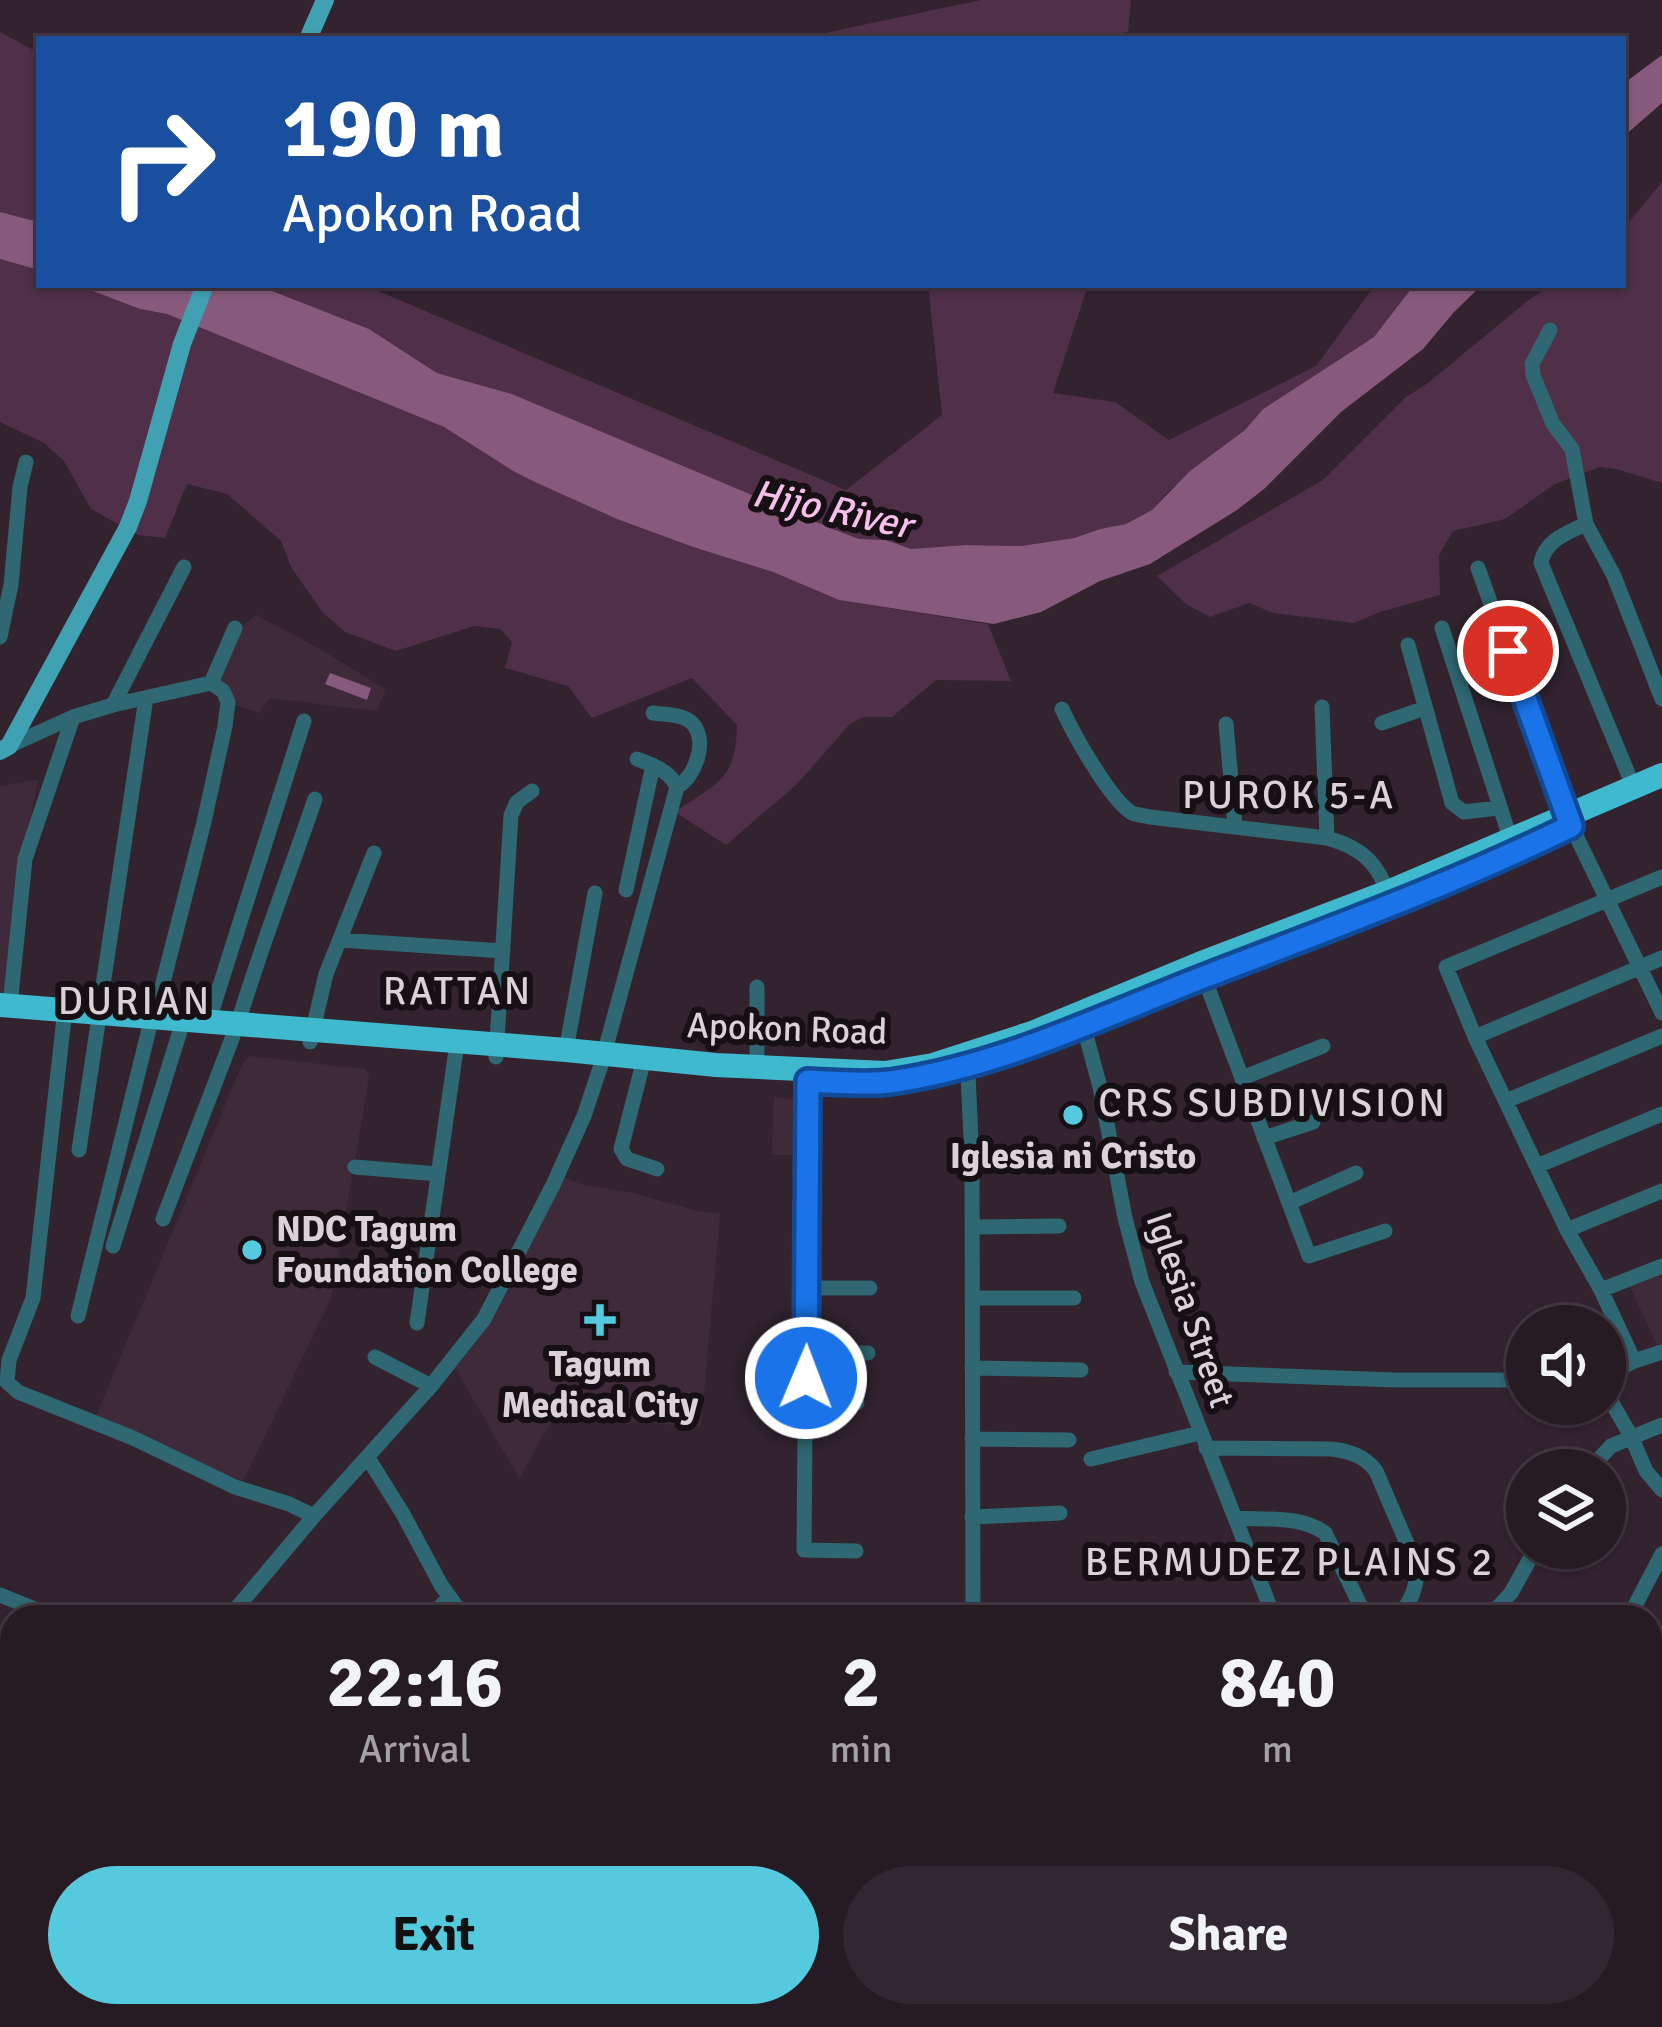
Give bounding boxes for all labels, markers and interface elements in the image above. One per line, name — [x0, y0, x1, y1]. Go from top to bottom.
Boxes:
text: 190 m — [282, 77, 504, 181]
icon: right — [84, 84, 240, 240]
text: Apokon Road — [282, 180, 583, 247]
water label: Hijo River — [748, 469, 920, 550]
pin — [1457, 600, 1559, 702]
icon: arrive — [1475, 618, 1541, 684]
district label: PUROK 5-A — [1182, 771, 1396, 819]
district label: RATTAN — [383, 967, 533, 1015]
district label: DURIAN — [58, 977, 212, 1025]
street label: Apokon Road — [686, 1003, 888, 1055]
district label: CRS SUBDIVISION — [1098, 1079, 1448, 1127]
marker: Iglesia ni Cristo — [1060, 1102, 1086, 1128]
place label: Iglesia ni Cristo — [950, 1134, 1196, 1179]
place label: NDC Tagum Foundation College — [276, 1207, 578, 1293]
street label: Iglesia Street — [1136, 1207, 1244, 1413]
marker: NDC Tagum Foundation College — [239, 1237, 265, 1263]
marker: Tagum Medical City — [584, 1304, 616, 1336]
map controls — [1506, 1305, 1626, 1569]
button: sound — [1506, 1305, 1626, 1425]
position arrow — [743, 1315, 869, 1441]
place label: Tagum Medical City — [502, 1342, 699, 1428]
button: layers — [1506, 1449, 1626, 1569]
district label: BERMUDEZ PLAINS 2 — [1085, 1538, 1495, 1586]
text: 22:16 — [326, 1638, 503, 1727]
text: 2 — [842, 1638, 880, 1727]
text: 840 — [1219, 1638, 1336, 1727]
text: Arrival — [359, 1725, 471, 1773]
text: min — [830, 1725, 893, 1773]
text: m — [1262, 1725, 1293, 1773]
button: Exit — [48, 1866, 819, 2004]
button: Share — [843, 1866, 1614, 2004]

